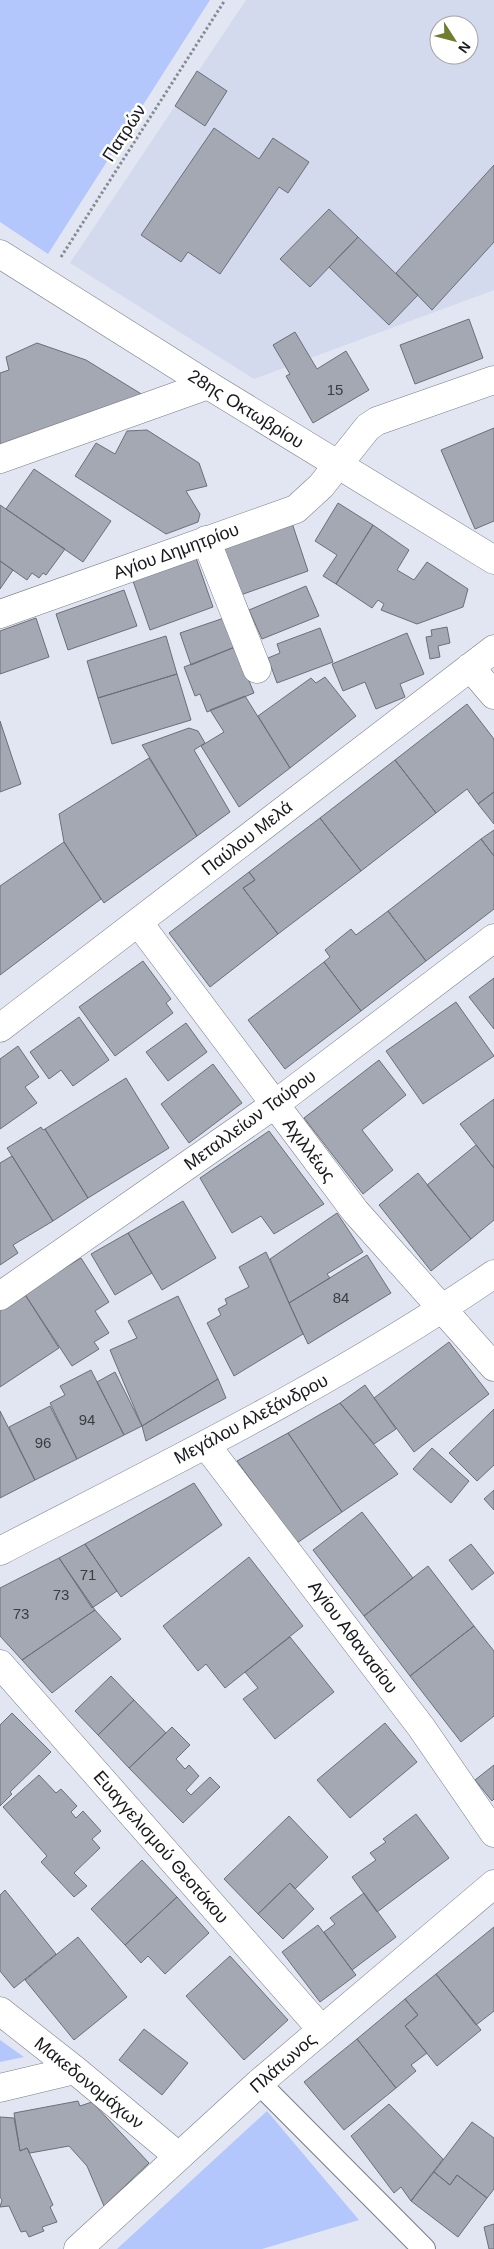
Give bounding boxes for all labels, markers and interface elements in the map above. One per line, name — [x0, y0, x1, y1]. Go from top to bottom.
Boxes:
north arrow — [429, 15, 479, 65]
text: N — [455, 39, 474, 56]
street label: Πατρών — [98, 101, 150, 165]
street label: 28ης Οκτωβρίου — [185, 366, 307, 452]
house number: 15 — [327, 381, 343, 398]
street label: Αγίου Δημητρίου — [110, 519, 242, 583]
street label: Παύλου Μελά — [198, 797, 296, 879]
street label: Μεταλλείων Ταύρου — [180, 1066, 320, 1174]
street label: Αχιλλέως — [279, 1114, 339, 1186]
house number: 84 — [333, 1289, 349, 1306]
street label: Μεγάλου Αλεξάνδρου — [171, 1370, 331, 1468]
house number: 94 — [79, 1411, 95, 1428]
house number: 96 — [35, 1434, 51, 1451]
house number: 71 — [80, 1566, 96, 1583]
street label: Αγίου Αθανασίου — [304, 1577, 402, 1697]
house number: 73 — [53, 1586, 69, 1603]
house number: 73 — [13, 1605, 29, 1622]
street label: Ευαγγελισμού Θεοτόκου — [89, 1767, 233, 1927]
street label: Πλάτωνος — [246, 2029, 320, 2097]
street label: Μακεδονομάχων — [31, 2033, 147, 2133]

